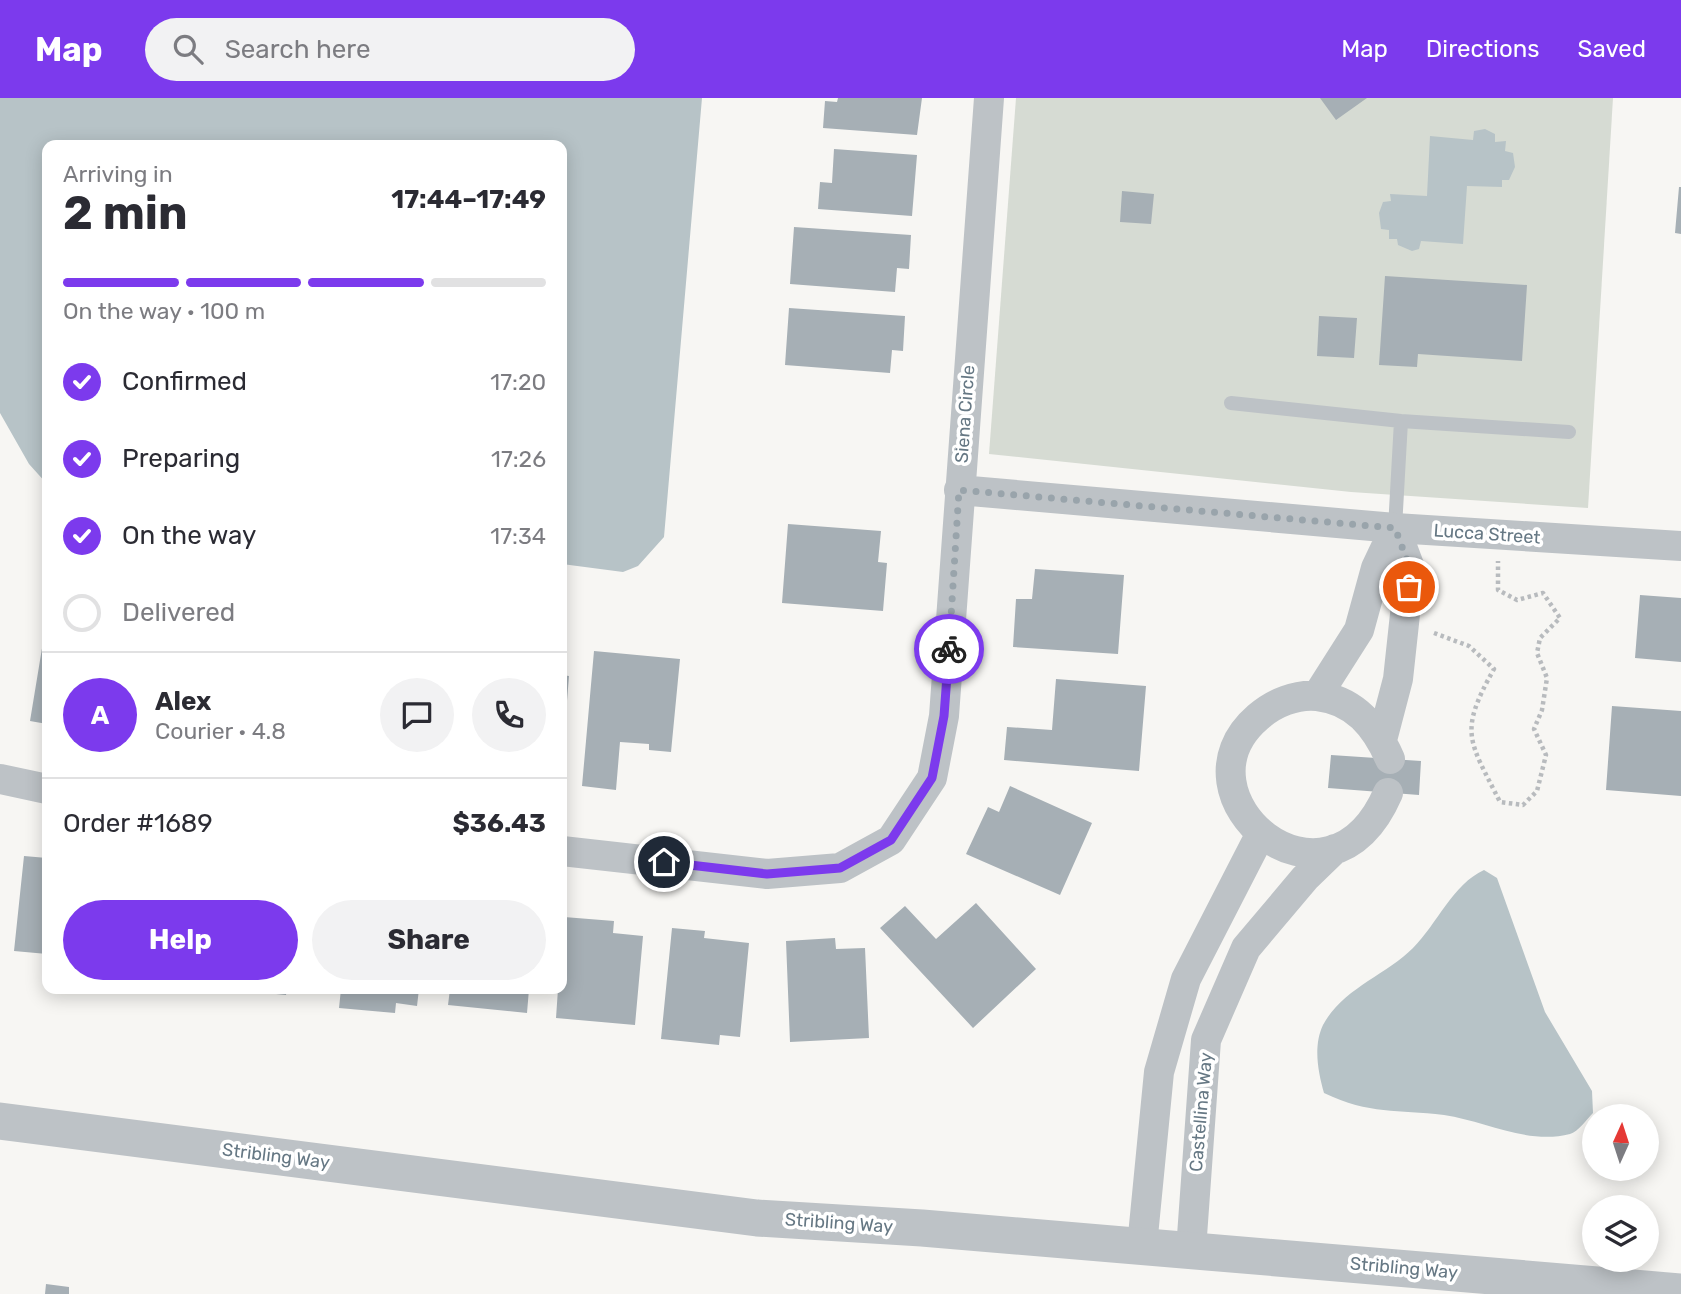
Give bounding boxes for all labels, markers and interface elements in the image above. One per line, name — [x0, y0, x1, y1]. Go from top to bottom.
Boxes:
search box — [145, 18, 635, 81]
text: Map — [35, 30, 103, 69]
icon: search — [169, 30, 207, 68]
text: Search here — [225, 34, 370, 65]
text: Map — [1341, 35, 1388, 63]
text: Directions — [1426, 35, 1539, 63]
text: Saved — [1577, 35, 1646, 63]
text: Arriving in — [63, 160, 173, 188]
text: 17:44–17:49 — [391, 184, 546, 215]
text: 2 min — [63, 186, 188, 241]
text: On the way · 100 m — [63, 297, 265, 325]
icon: check — [63, 363, 101, 401]
street label: Siena Circle — [951, 364, 979, 464]
text: Confirmed — [122, 366, 247, 397]
text: 17:20 — [490, 368, 546, 396]
icon: check — [63, 440, 101, 478]
text: Preparing — [122, 443, 240, 474]
text: 17:26 — [491, 445, 546, 473]
icon: check — [63, 517, 101, 555]
street label: Lucca Street — [1433, 519, 1541, 549]
text: On the way — [122, 520, 256, 551]
text: 17:34 — [490, 522, 546, 550]
pin — [1379, 557, 1439, 617]
icon: bag — [1390, 568, 1428, 606]
text: Delivered — [122, 597, 235, 628]
courier — [914, 614, 984, 684]
icon: bike — [930, 630, 968, 668]
button: chat — [380, 678, 454, 752]
button: phone — [472, 678, 546, 752]
text: Alex — [155, 686, 211, 717]
text: A — [91, 700, 109, 731]
text: Courier · 4.8 — [155, 717, 286, 745]
text: Order #1689 — [63, 808, 213, 839]
text: $36.43 — [452, 808, 546, 839]
pin — [634, 832, 694, 892]
icon: home — [645, 843, 683, 881]
button: Help — [63, 900, 298, 980]
button: Share — [312, 900, 546, 980]
street label: Castellina Way — [1185, 1051, 1217, 1173]
north arrow — [1582, 1104, 1659, 1181]
map controls — [1582, 1104, 1659, 1272]
street label: Stribling Way — [221, 1138, 331, 1174]
button: layers — [1582, 1195, 1659, 1272]
street label: Stribling Way — [784, 1208, 894, 1238]
street label: Stribling Way — [1349, 1252, 1459, 1284]

